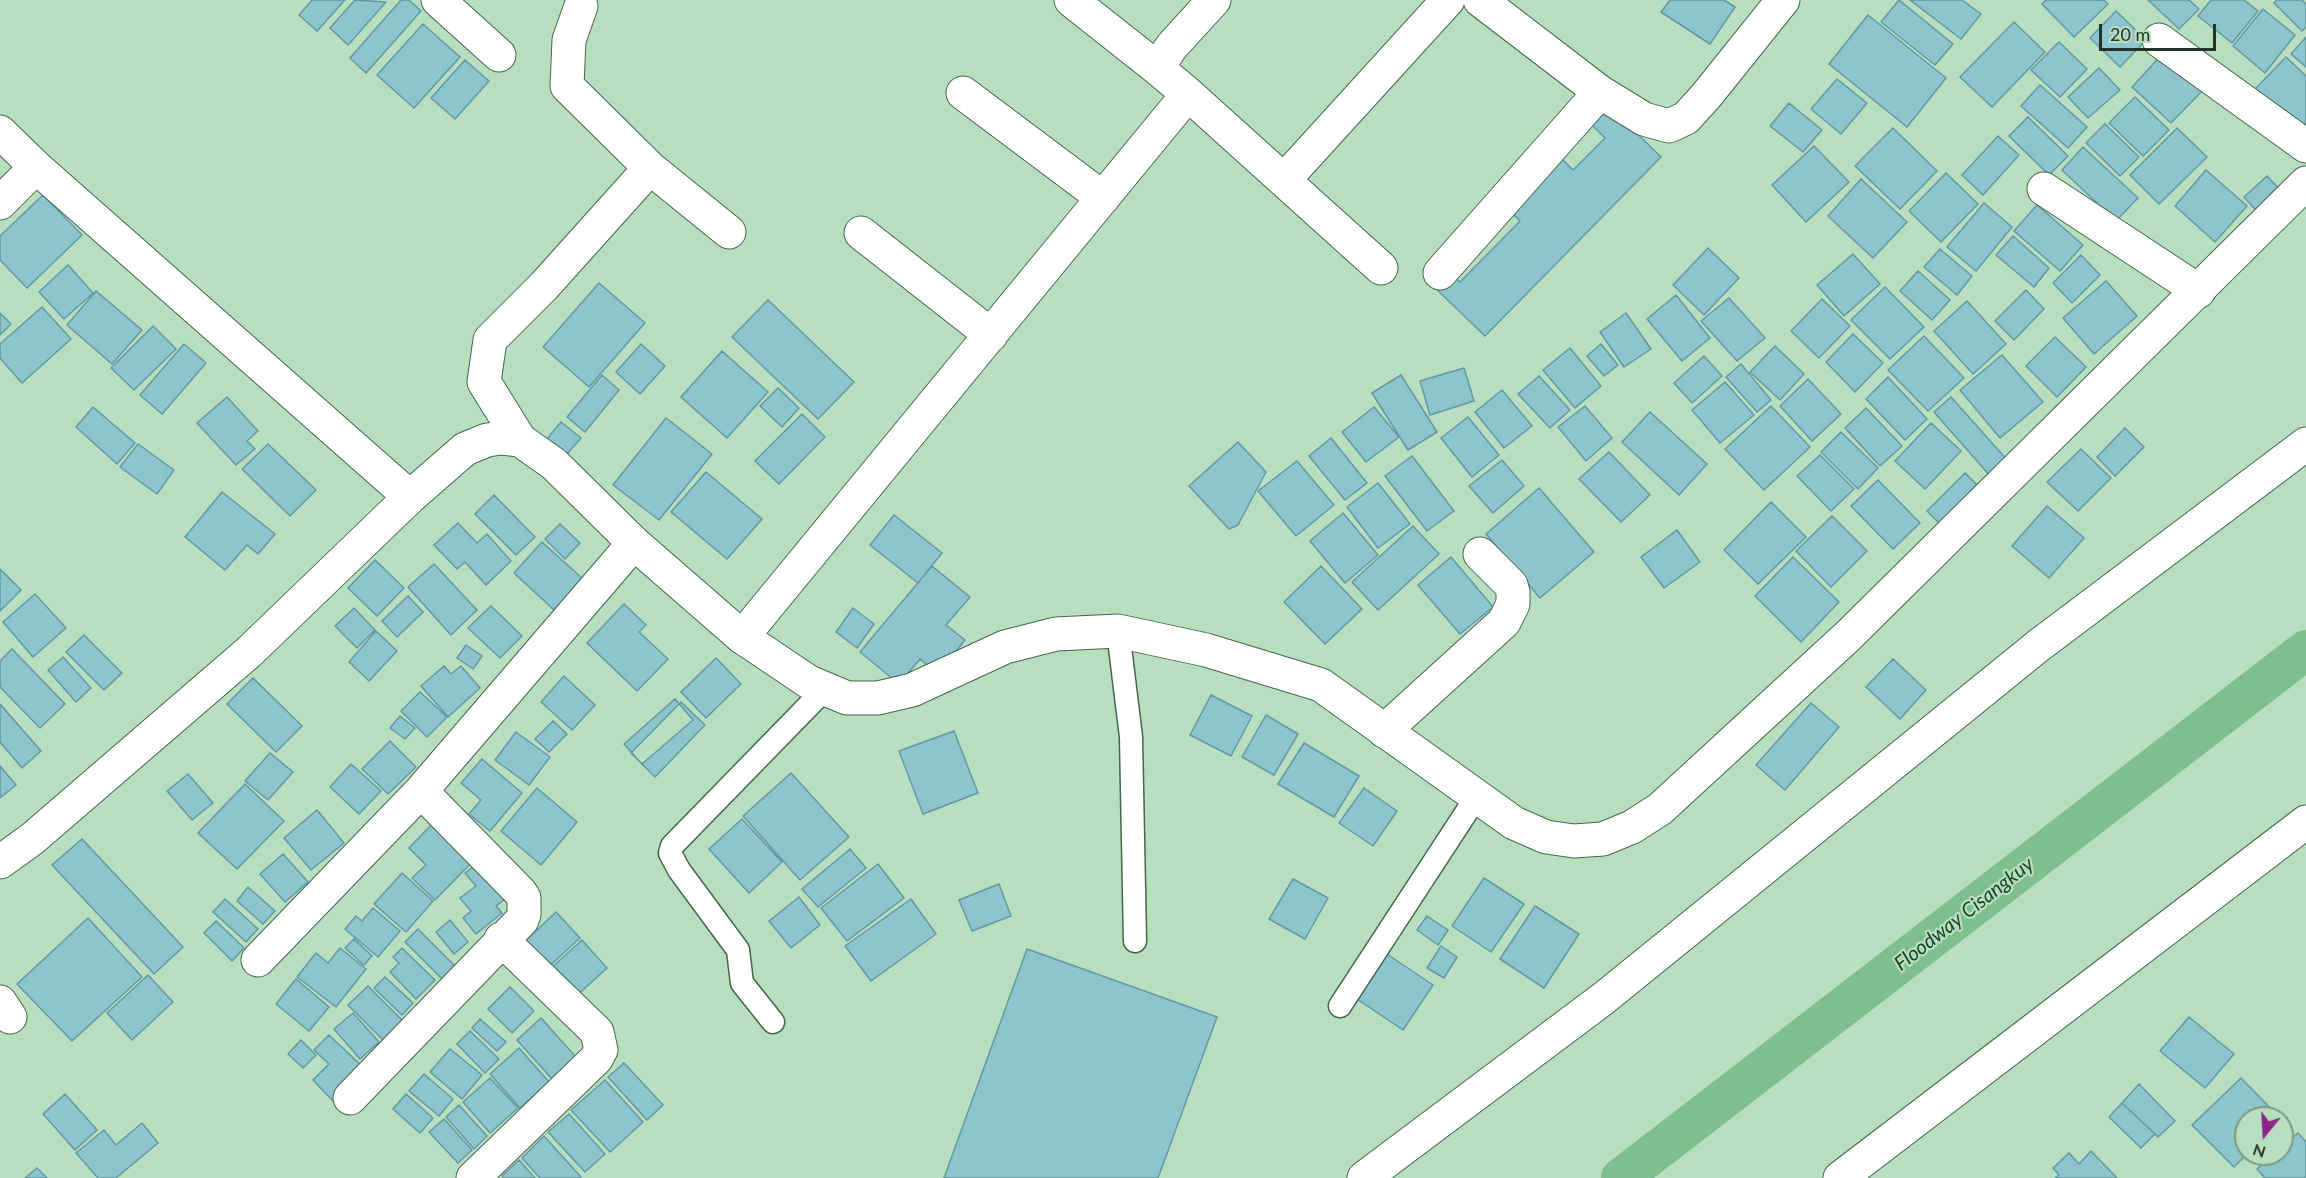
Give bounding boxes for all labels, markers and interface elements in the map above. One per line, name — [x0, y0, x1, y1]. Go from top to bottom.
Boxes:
scale bar — [2102, 12, 2219, 50]
text: 20 m — [2110, 23, 2150, 45]
water label: Floodway Cisangkuy — [1890, 852, 2038, 976]
north arrow — [2234, 1106, 2294, 1166]
text: N — [2250, 1141, 2268, 1163]

